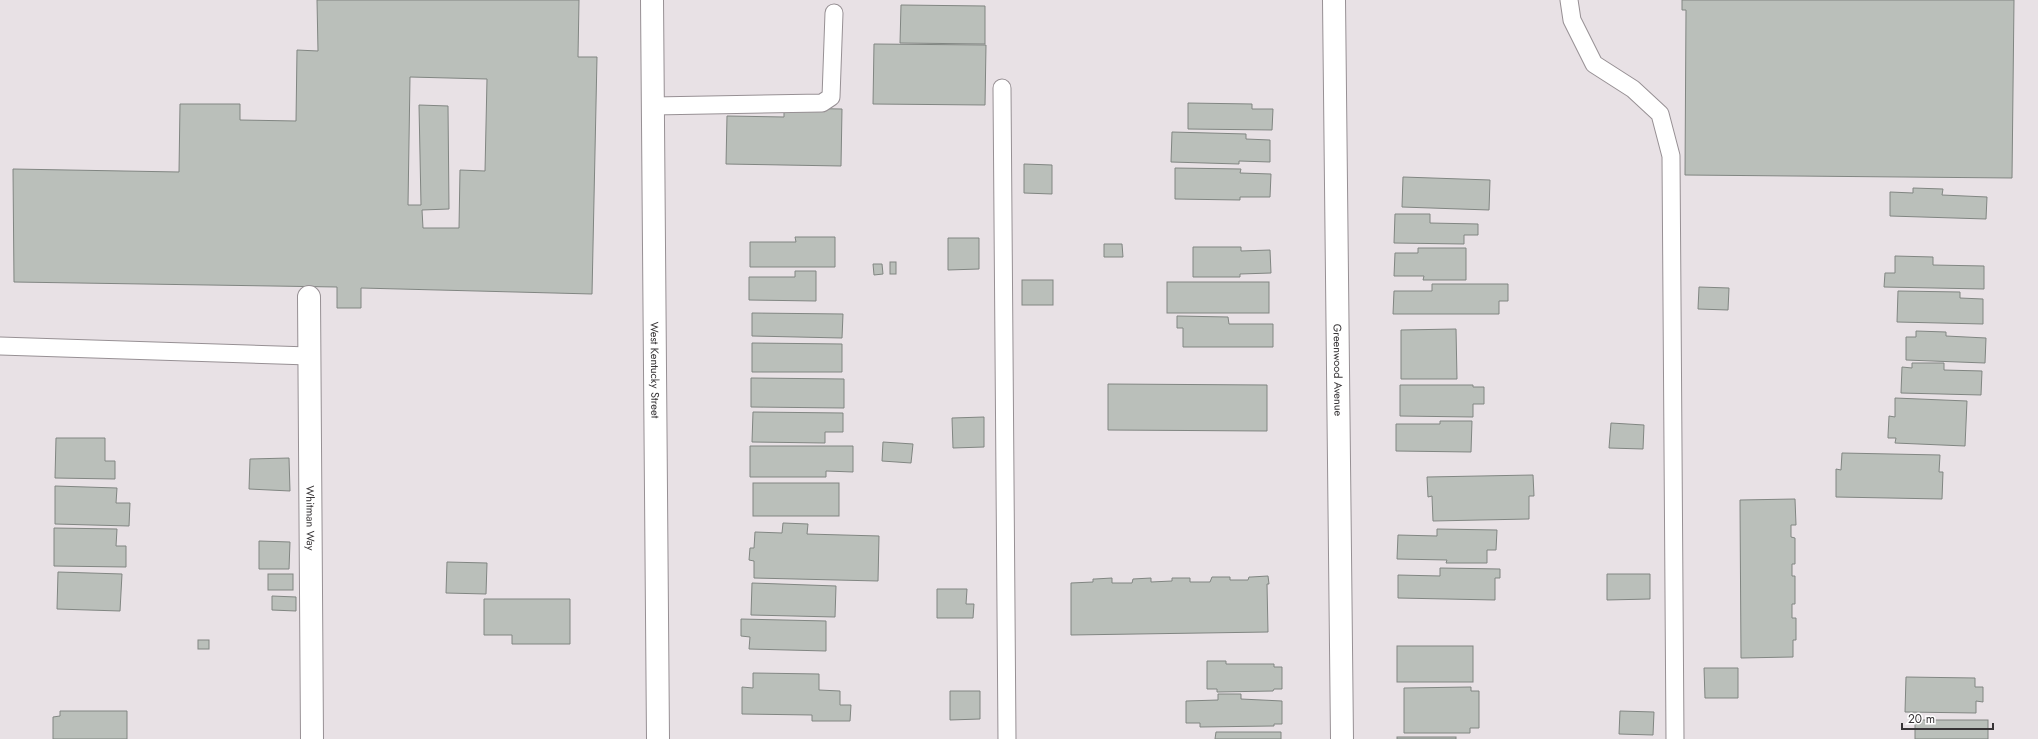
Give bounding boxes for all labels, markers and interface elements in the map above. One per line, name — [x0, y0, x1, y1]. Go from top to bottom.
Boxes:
street label: West Kentucky Street — [647, 322, 663, 419]
street label: Greenwood Avenue — [1330, 324, 1347, 417]
street label: Whitman Way — [302, 485, 319, 551]
scale bar — [1902, 705, 1993, 731]
text: 20 m — [1908, 710, 1935, 728]

